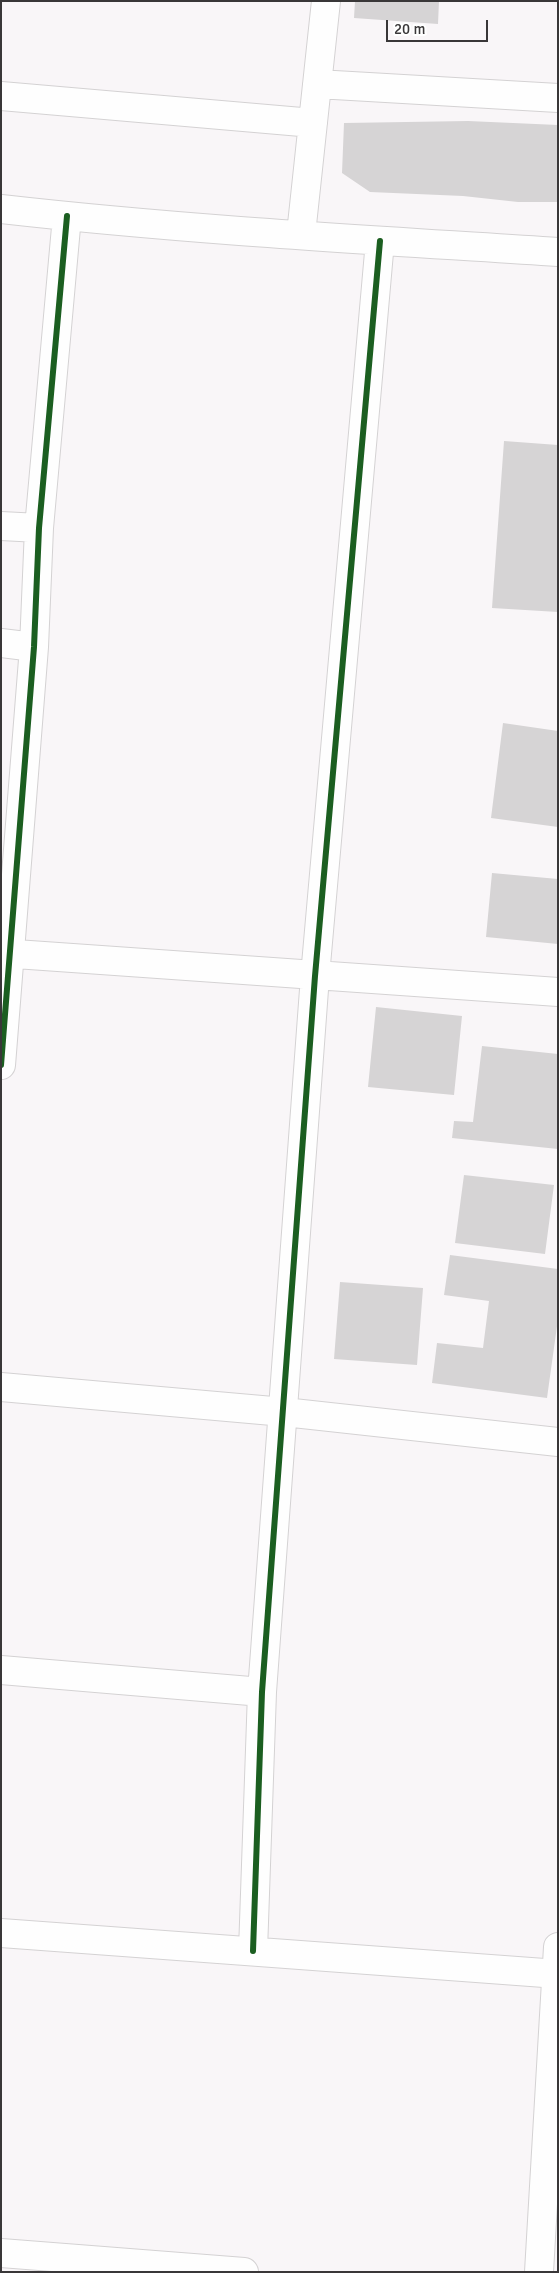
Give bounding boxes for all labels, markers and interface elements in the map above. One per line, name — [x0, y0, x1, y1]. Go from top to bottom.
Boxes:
scale bar — [389, 10, 492, 42]
text: 20 m — [394, 20, 425, 38]

